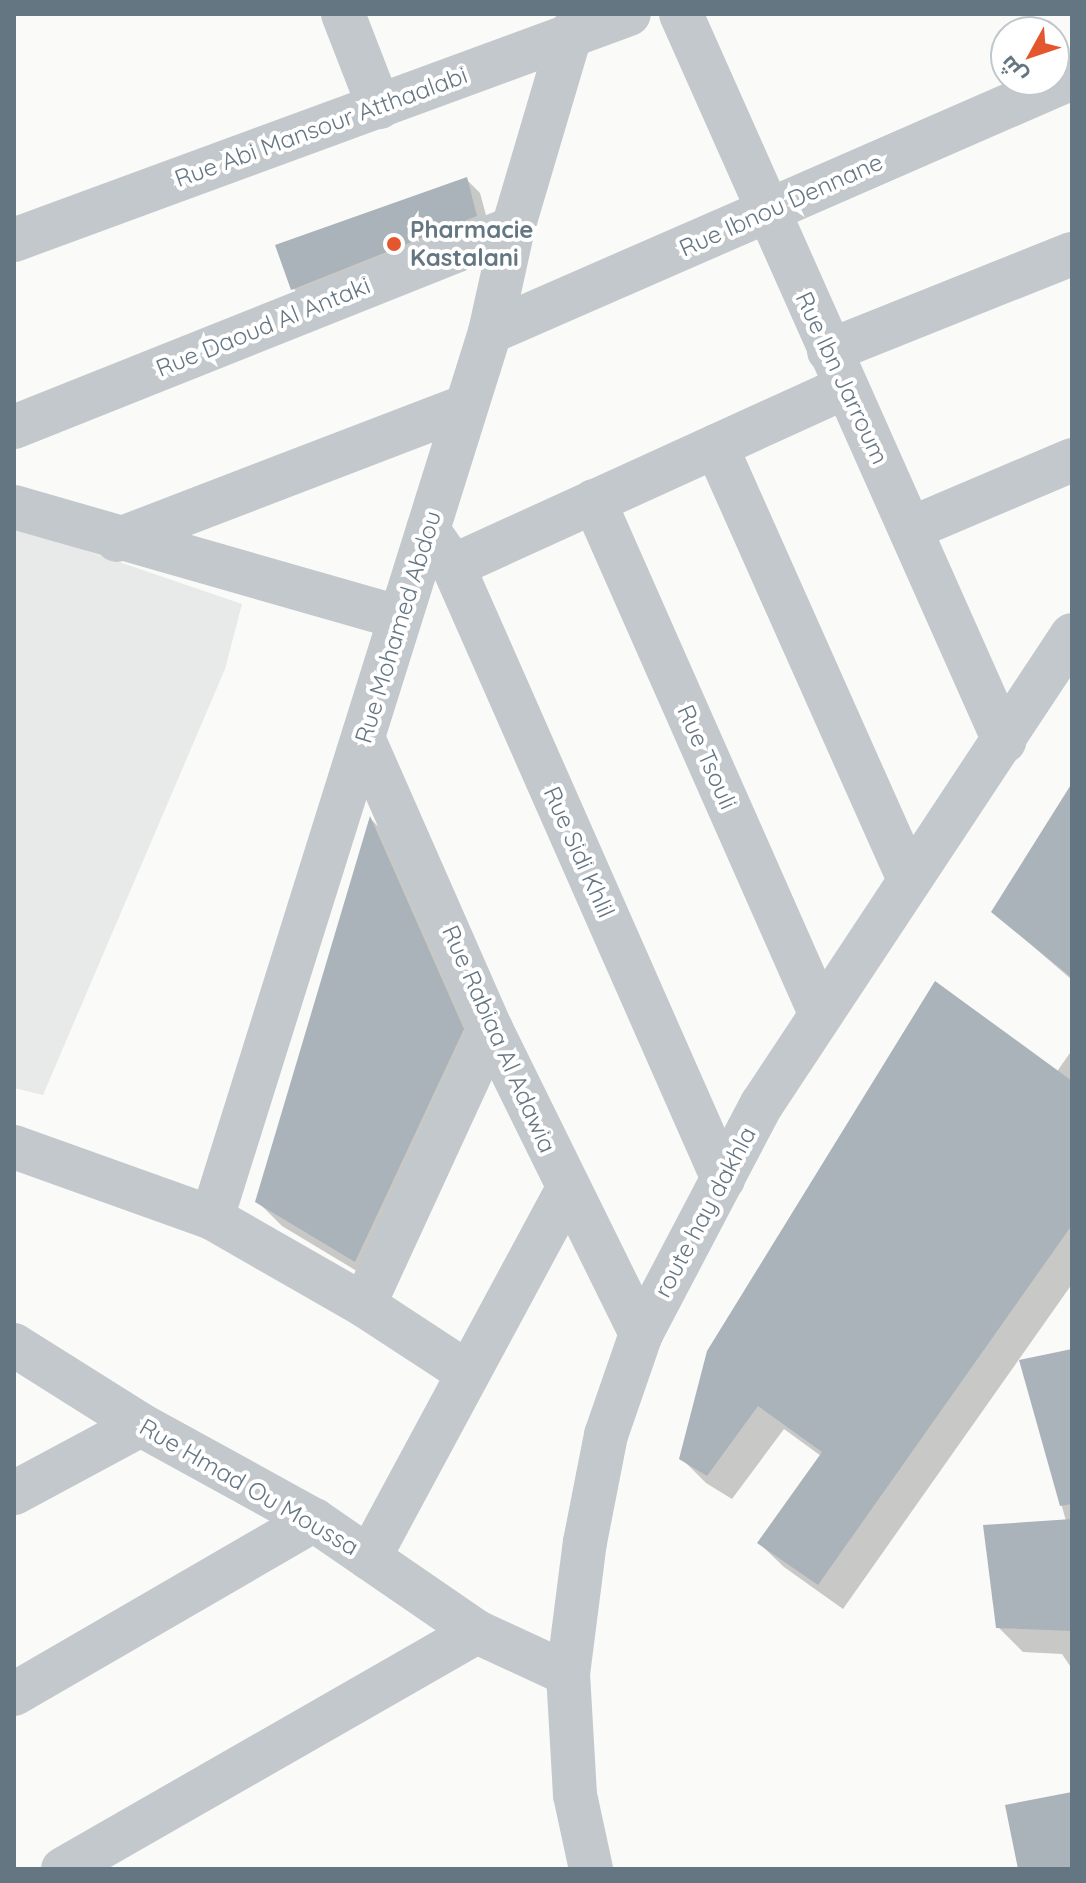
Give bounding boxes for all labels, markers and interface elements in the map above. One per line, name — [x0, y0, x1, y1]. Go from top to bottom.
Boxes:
north arrow — [990, 16, 1070, 96]
text: ش — [993, 50, 1033, 90]
street label: Rue Abi Mansour Atthaalabi — [171, 61, 471, 193]
street label: Rue Ibnou Dennane — [675, 147, 887, 263]
place label: Pharmacie Kastalani — [410, 216, 534, 272]
marker: Pharmacie Kastalani — [385, 235, 403, 253]
street label: Rue Daoud Al Antaki — [152, 271, 374, 383]
street label: Rue Ibn Jarroum — [789, 287, 895, 469]
street label: Rue Mohamed Abdou — [349, 507, 447, 747]
street label: Rue Tsouli — [671, 700, 743, 814]
street label: Rue Sidi Khlil — [537, 782, 621, 922]
street label: Rue Rabiaa Al Adawia — [436, 921, 562, 1157]
street label: route hay dakhla — [648, 1122, 762, 1302]
street label: Rue Hmad Ou Moussa — [134, 1412, 364, 1562]

